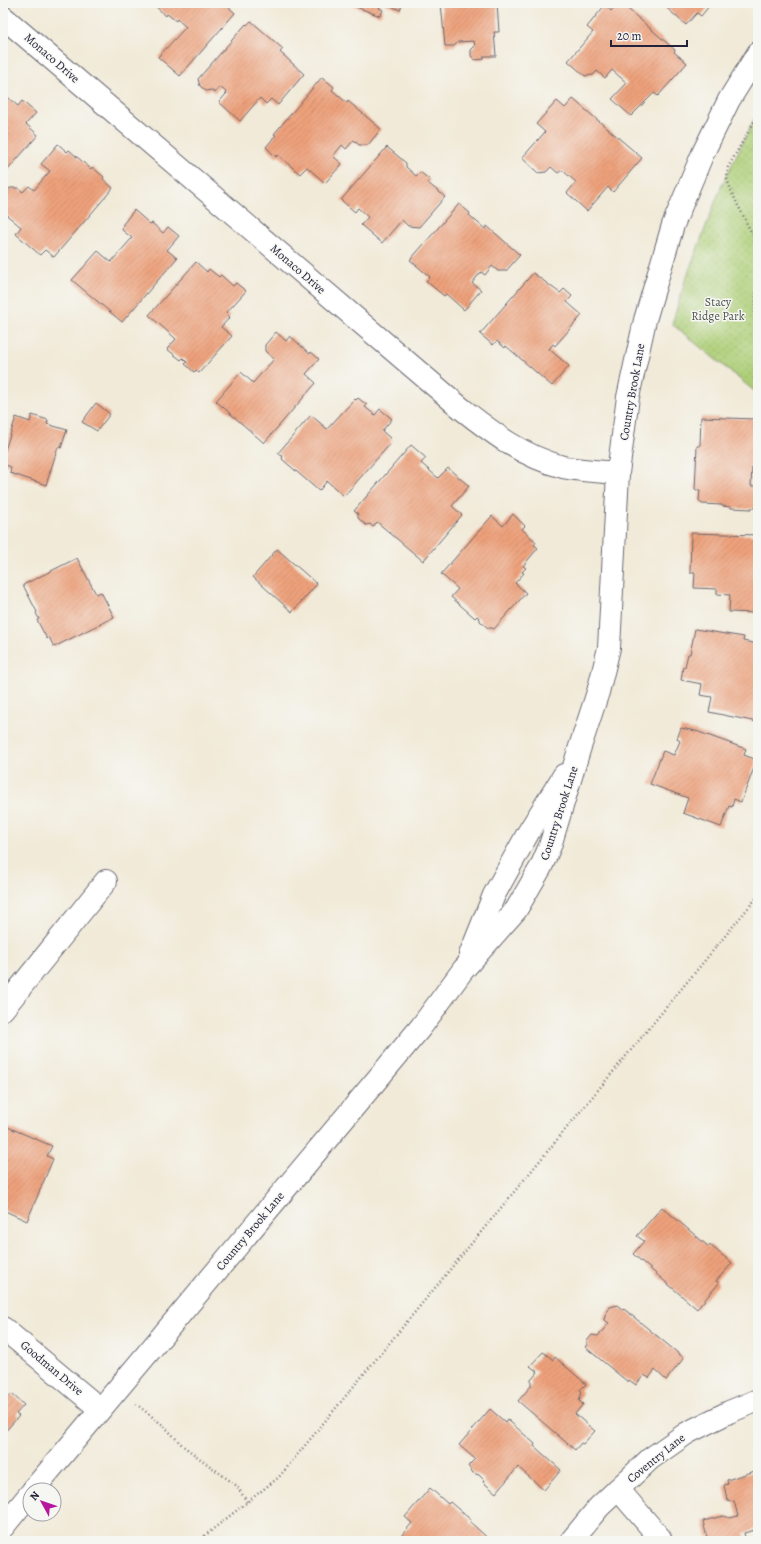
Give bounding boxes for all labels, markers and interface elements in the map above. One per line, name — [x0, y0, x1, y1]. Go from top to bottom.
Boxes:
scale bar — [611, 22, 687, 48]
text: 20 m — [617, 28, 641, 44]
street label: Monaco Drive — [21, 30, 83, 86]
street label: Monaco Drive — [267, 241, 329, 297]
park label: Stacy Ridge Park — [691, 294, 745, 324]
street label: Country Brook Lane — [616, 342, 648, 442]
street label: Country Brook Lane — [536, 764, 582, 862]
street label: Country Brook Lane — [212, 1188, 288, 1274]
street label: Goodman Drive — [17, 1337, 87, 1399]
street label: Coventry Lane — [624, 1430, 688, 1486]
north arrow — [22, 1482, 62, 1522]
text: N — [26, 1488, 43, 1504]

